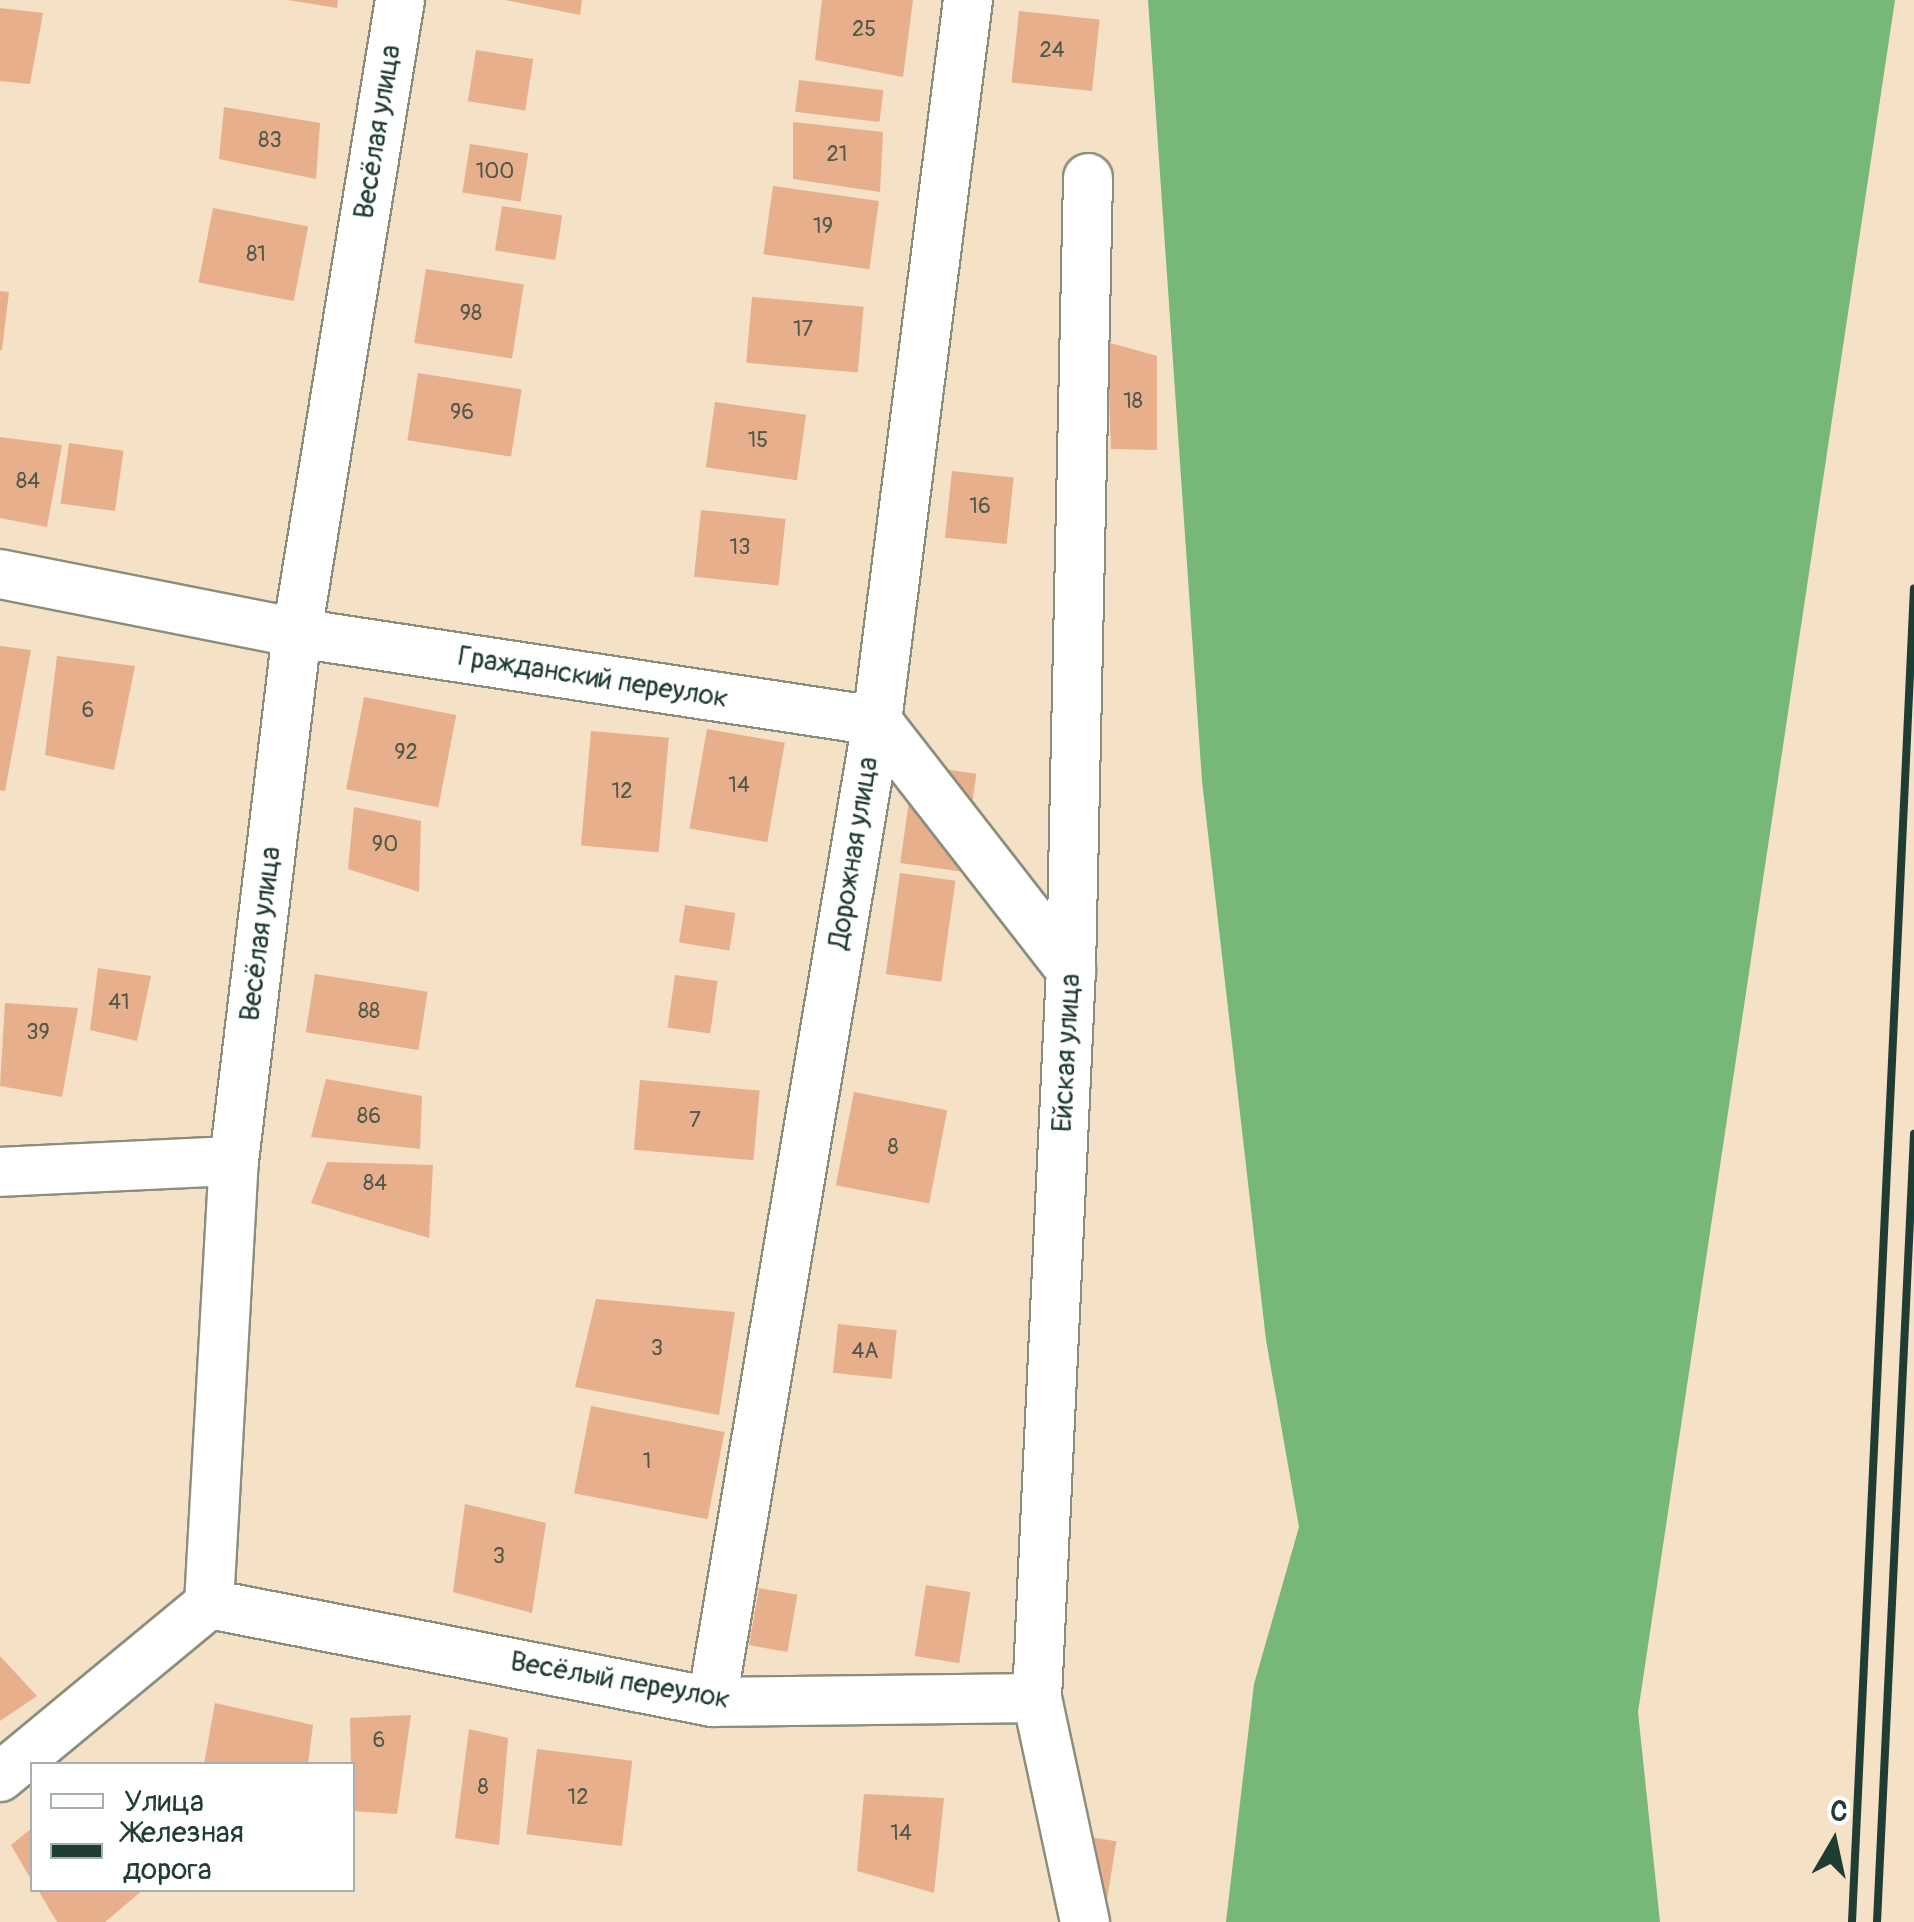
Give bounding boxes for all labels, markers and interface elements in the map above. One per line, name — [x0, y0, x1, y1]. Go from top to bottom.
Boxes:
house number: 25 — [852, 17, 876, 43]
house number: 24 — [1039, 38, 1065, 64]
street label: Весёлая улица — [348, 43, 408, 221]
house number: 83 — [258, 128, 282, 154]
house number: 21 — [827, 142, 847, 168]
house number: 100 — [476, 159, 514, 185]
house number: 19 — [813, 214, 833, 240]
house number: 81 — [246, 242, 266, 268]
house number: 98 — [460, 301, 482, 327]
house number: 17 — [793, 317, 813, 343]
house number: 18 — [1123, 389, 1143, 415]
house number: 96 — [450, 400, 474, 426]
house number: 15 — [748, 428, 768, 454]
house number: 84 — [16, 469, 40, 495]
house number: 16 — [969, 494, 991, 520]
house number: 13 — [730, 535, 750, 561]
street label: Гражданский переулок — [455, 640, 731, 716]
house number: 6 — [82, 698, 94, 724]
house number: 92 — [394, 740, 418, 766]
street label: Дорожная улица — [822, 755, 886, 951]
house number: 14 — [728, 773, 750, 799]
house number: 12 — [612, 779, 632, 805]
house number: 90 — [372, 832, 398, 858]
street label: Весёлая улица — [234, 845, 288, 1023]
street label: Ейская улица — [1046, 973, 1088, 1133]
house number: 41 — [108, 990, 130, 1016]
house number: 88 — [358, 999, 380, 1025]
house number: 39 — [26, 1020, 50, 1046]
house number: 86 — [357, 1104, 381, 1130]
house number: 7 — [689, 1108, 701, 1134]
house number: 8 — [887, 1135, 899, 1161]
house number: 84 — [363, 1171, 387, 1197]
house number: 3 — [651, 1336, 663, 1362]
house number: 4А — [851, 1339, 879, 1365]
house number: 1 — [643, 1449, 651, 1475]
house number: 3 — [493, 1544, 505, 1570]
street label: Весёлый переулок — [508, 1645, 732, 1717]
house number: 6 — [373, 1728, 385, 1754]
legend — [30, 1762, 355, 1892]
house number: 8 — [477, 1775, 489, 1801]
text: Улица — [124, 1783, 204, 1820]
house number: 12 — [568, 1785, 588, 1811]
north arrow — [1784, 1792, 1884, 1892]
text: С — [1827, 1793, 1850, 1831]
text: Железная дорога — [123, 1814, 244, 1888]
house number: 14 — [890, 1821, 912, 1847]

